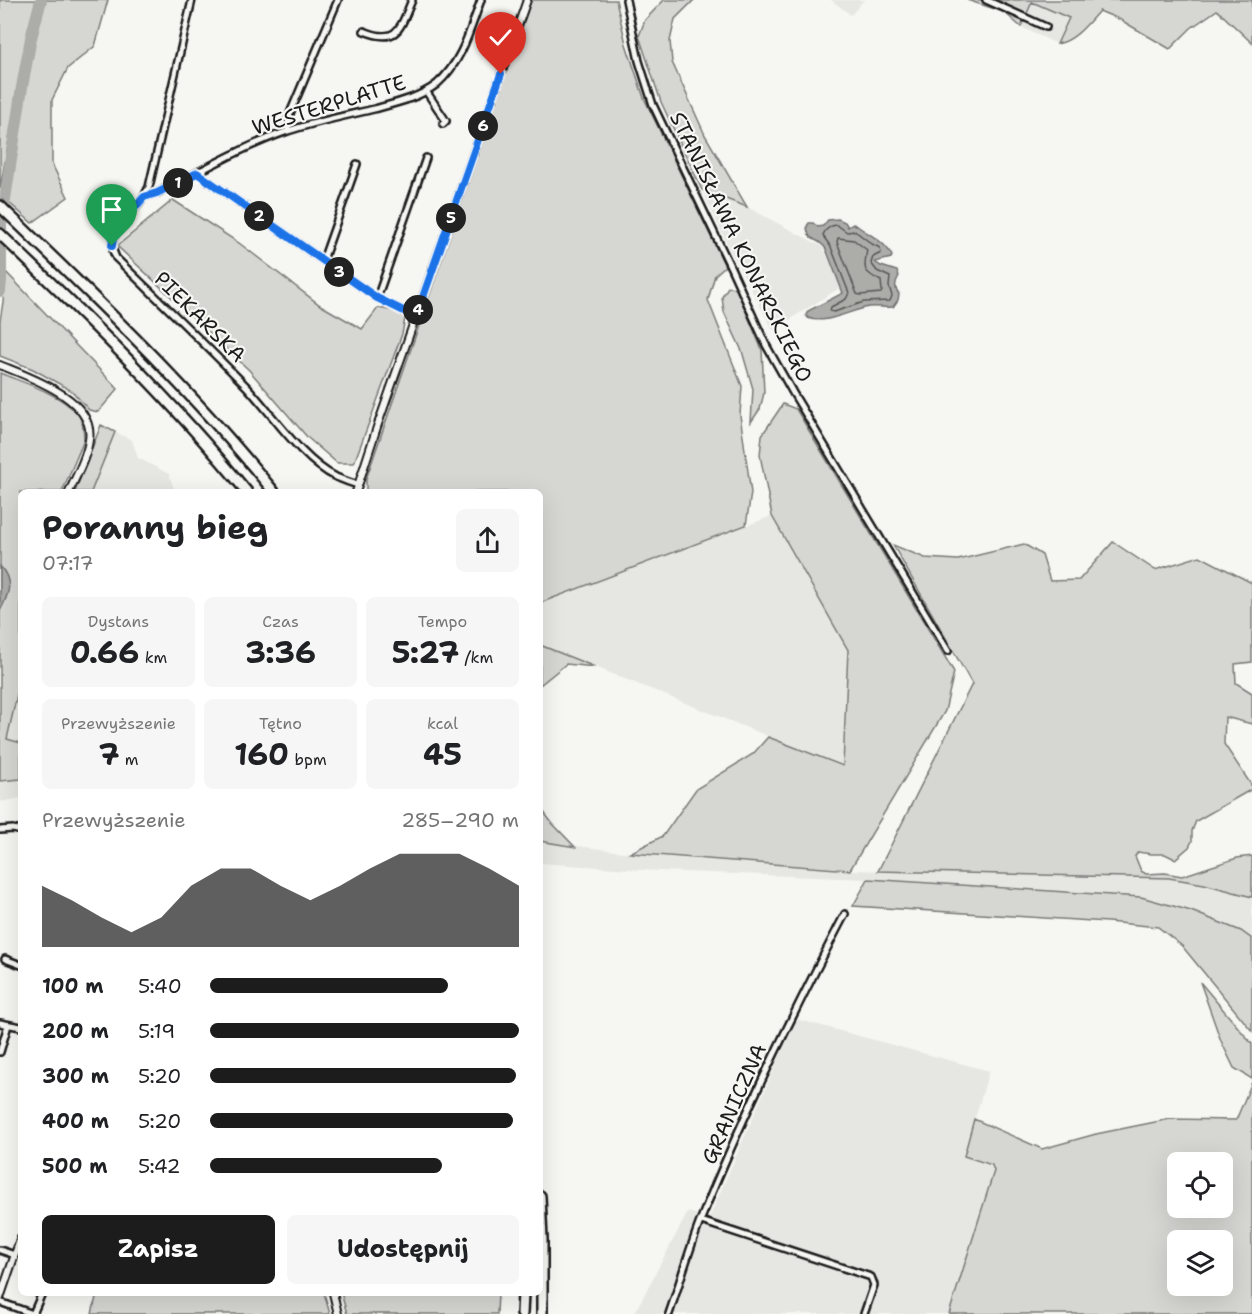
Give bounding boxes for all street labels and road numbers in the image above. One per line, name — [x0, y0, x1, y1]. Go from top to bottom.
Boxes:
street label: WESTERPLATTE — [249, 68, 409, 142]
street label: STANISŁAWA KONARSKIEGO — [663, 107, 819, 387]
street label: PIEKARSKA — [148, 265, 252, 369]
street label: GRANICZNA — [695, 1039, 773, 1169]

